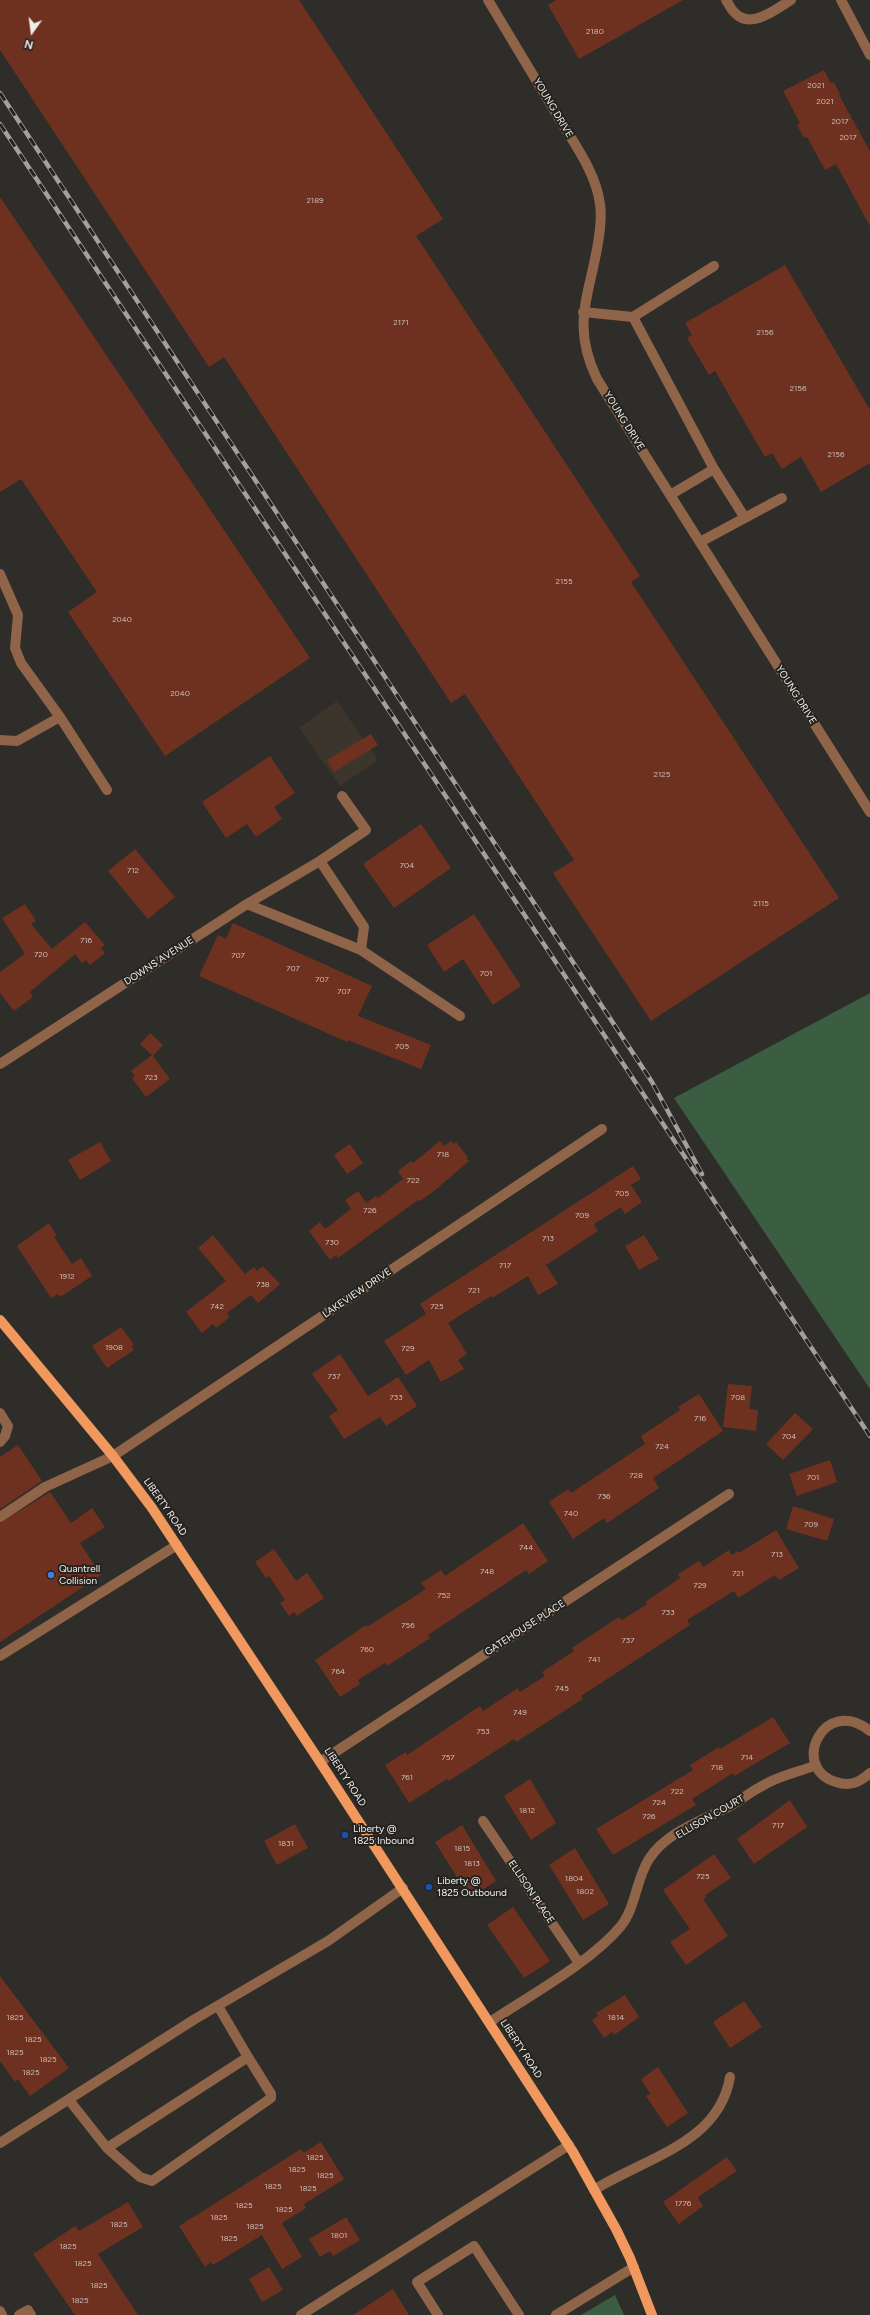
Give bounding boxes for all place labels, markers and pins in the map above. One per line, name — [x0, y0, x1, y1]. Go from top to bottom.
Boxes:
place label: Quantrell Collision — [59, 1563, 100, 1586]
marker: Quantrell Collision — [46, 1570, 56, 1580]
place label: Liberty @ 1825 Inbound — [353, 1823, 414, 1846]
marker: Liberty @ 1825 Inbound — [340, 1830, 350, 1840]
place label: Liberty @ 1825 Outbound — [437, 1875, 507, 1898]
marker: Liberty @ 1825 Outbound — [424, 1882, 434, 1892]

